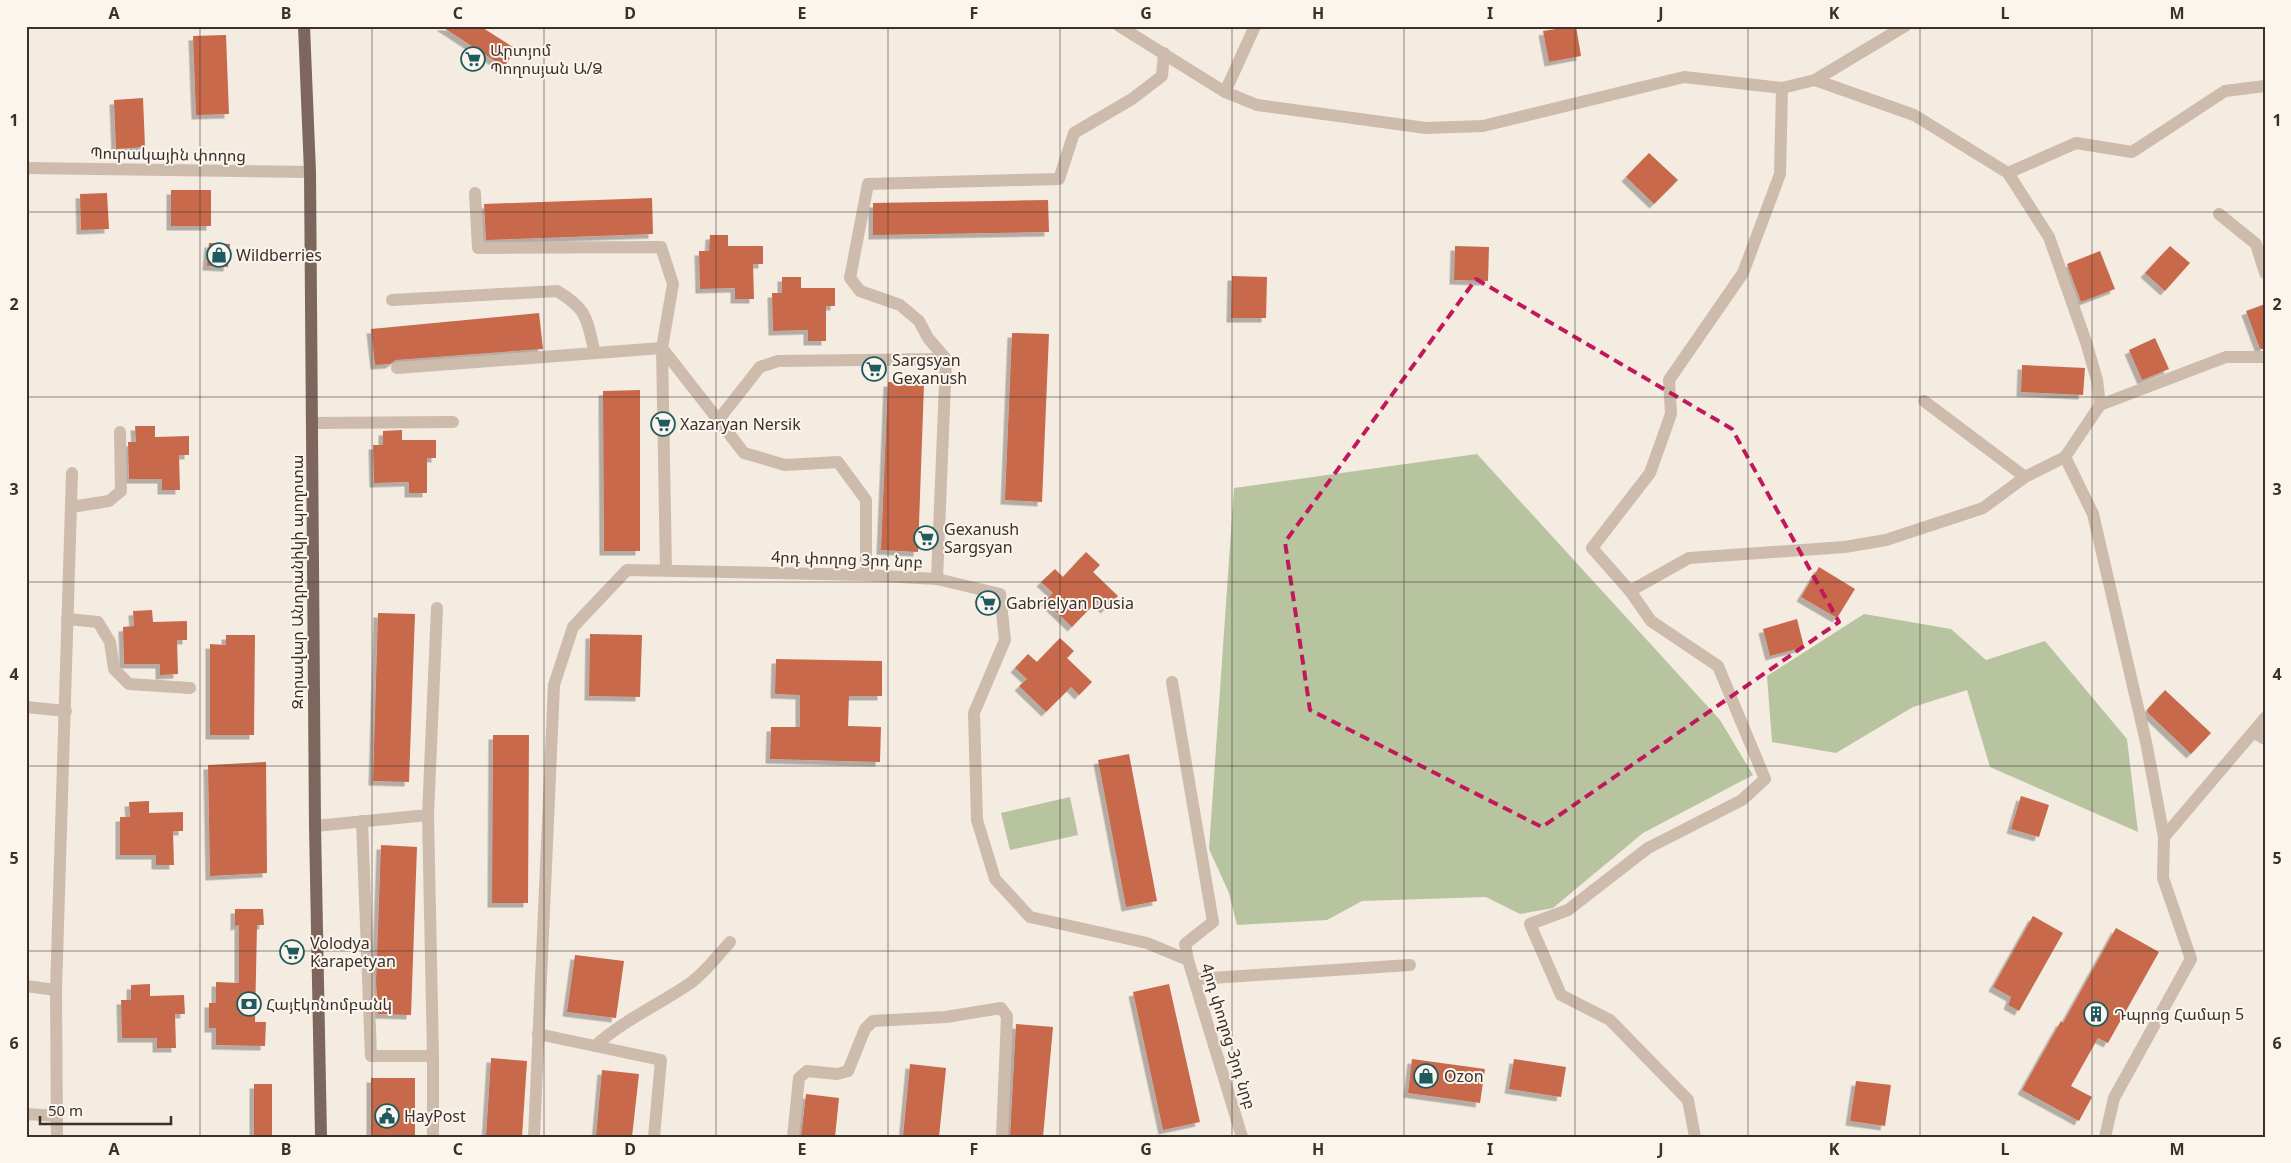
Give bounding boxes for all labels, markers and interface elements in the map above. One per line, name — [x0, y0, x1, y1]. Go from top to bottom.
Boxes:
text: A — [108, 2, 120, 24]
text: B — [281, 2, 291, 24]
text: C — [453, 2, 463, 24]
text: D — [624, 2, 636, 24]
text: E — [798, 2, 807, 24]
text: F — [970, 2, 978, 24]
text: G — [1140, 2, 1152, 24]
text: H — [1312, 2, 1324, 24]
text: I — [1487, 2, 1493, 24]
text: J — [1656, 2, 1664, 24]
text: K — [1829, 2, 1840, 24]
text: L — [2001, 2, 2010, 24]
text: M — [2169, 2, 2185, 24]
place label: Արտյոմ Պողոսյան Ա/Ձ — [490, 39, 603, 79]
supermarket icon: Արտյոմ Պողոսյան Ա/Ձ — [460, 46, 486, 72]
text: 1 — [9, 109, 19, 131]
text: 1 — [2272, 109, 2282, 131]
street label: Պուրակային փողոց — [90, 142, 246, 166]
shop icon: Wildberries — [206, 242, 232, 268]
place label: Wildberries — [236, 244, 322, 266]
text: 2 — [9, 293, 19, 315]
text: 2 — [2272, 293, 2282, 315]
place label: Sargsyan Gexanush — [892, 349, 967, 389]
supermarket icon: Sargsyan Gexanush — [861, 356, 887, 382]
supermarket icon: Xazaryan Nersik — [650, 411, 676, 437]
place label: Xazaryan Nersik — [680, 413, 801, 435]
street label: Զորավար Անդրանիկի պողոտա — [286, 455, 308, 709]
text: 3 — [9, 478, 19, 500]
text: 3 — [2272, 478, 2282, 500]
place label: Gexanush Sargsyan — [944, 518, 1019, 558]
supermarket icon: Gexanush Sargsyan — [913, 525, 939, 551]
street label: 4րդ փողոց 3րդ նրբ — [771, 545, 923, 573]
supermarket icon: Gabrielyan Dusia — [975, 590, 1001, 616]
place label: Gabrielyan Dusia — [1006, 592, 1134, 614]
text: 4 — [9, 663, 19, 685]
text: 4 — [2272, 663, 2282, 685]
text: 5 — [9, 847, 19, 869]
text: 5 — [2272, 847, 2282, 869]
place label: Volodya Karapetyan — [310, 932, 396, 972]
supermarket icon: Volodya Karapetyan — [279, 939, 305, 965]
street label: 4րդ փողոց 3րդ նրբ — [1196, 960, 1262, 1112]
bank icon: Հայէկոնոմբանկ — [236, 991, 262, 1017]
place label: Հայէկոնոմբանկ — [266, 993, 392, 1015]
building icon: Դպրոց Համար 5 — [2083, 1001, 2109, 1027]
place label: Դպրոց Համար 5 — [2114, 1003, 2244, 1025]
text: 6 — [9, 1032, 19, 1054]
text: 6 — [2272, 1032, 2282, 1054]
shop icon: Ozon — [1413, 1063, 1439, 1089]
place label: Ozon — [1444, 1065, 1484, 1087]
scale bar — [40, 1093, 171, 1125]
text: 50 m — [48, 1100, 83, 1120]
public building icon: HayPost — [374, 1103, 400, 1129]
place label: HayPost — [404, 1105, 466, 1127]
text: A — [108, 1138, 120, 1160]
text: B — [281, 1138, 291, 1160]
text: C — [453, 1138, 463, 1160]
text: D — [624, 1138, 636, 1160]
text: E — [798, 1138, 807, 1160]
text: F — [970, 1138, 978, 1160]
text: G — [1140, 1138, 1152, 1160]
text: H — [1312, 1138, 1324, 1160]
text: I — [1487, 1138, 1493, 1160]
text: J — [1656, 1138, 1664, 1160]
text: K — [1829, 1138, 1840, 1160]
text: L — [2001, 1138, 2010, 1160]
text: M — [2169, 1138, 2185, 1160]

